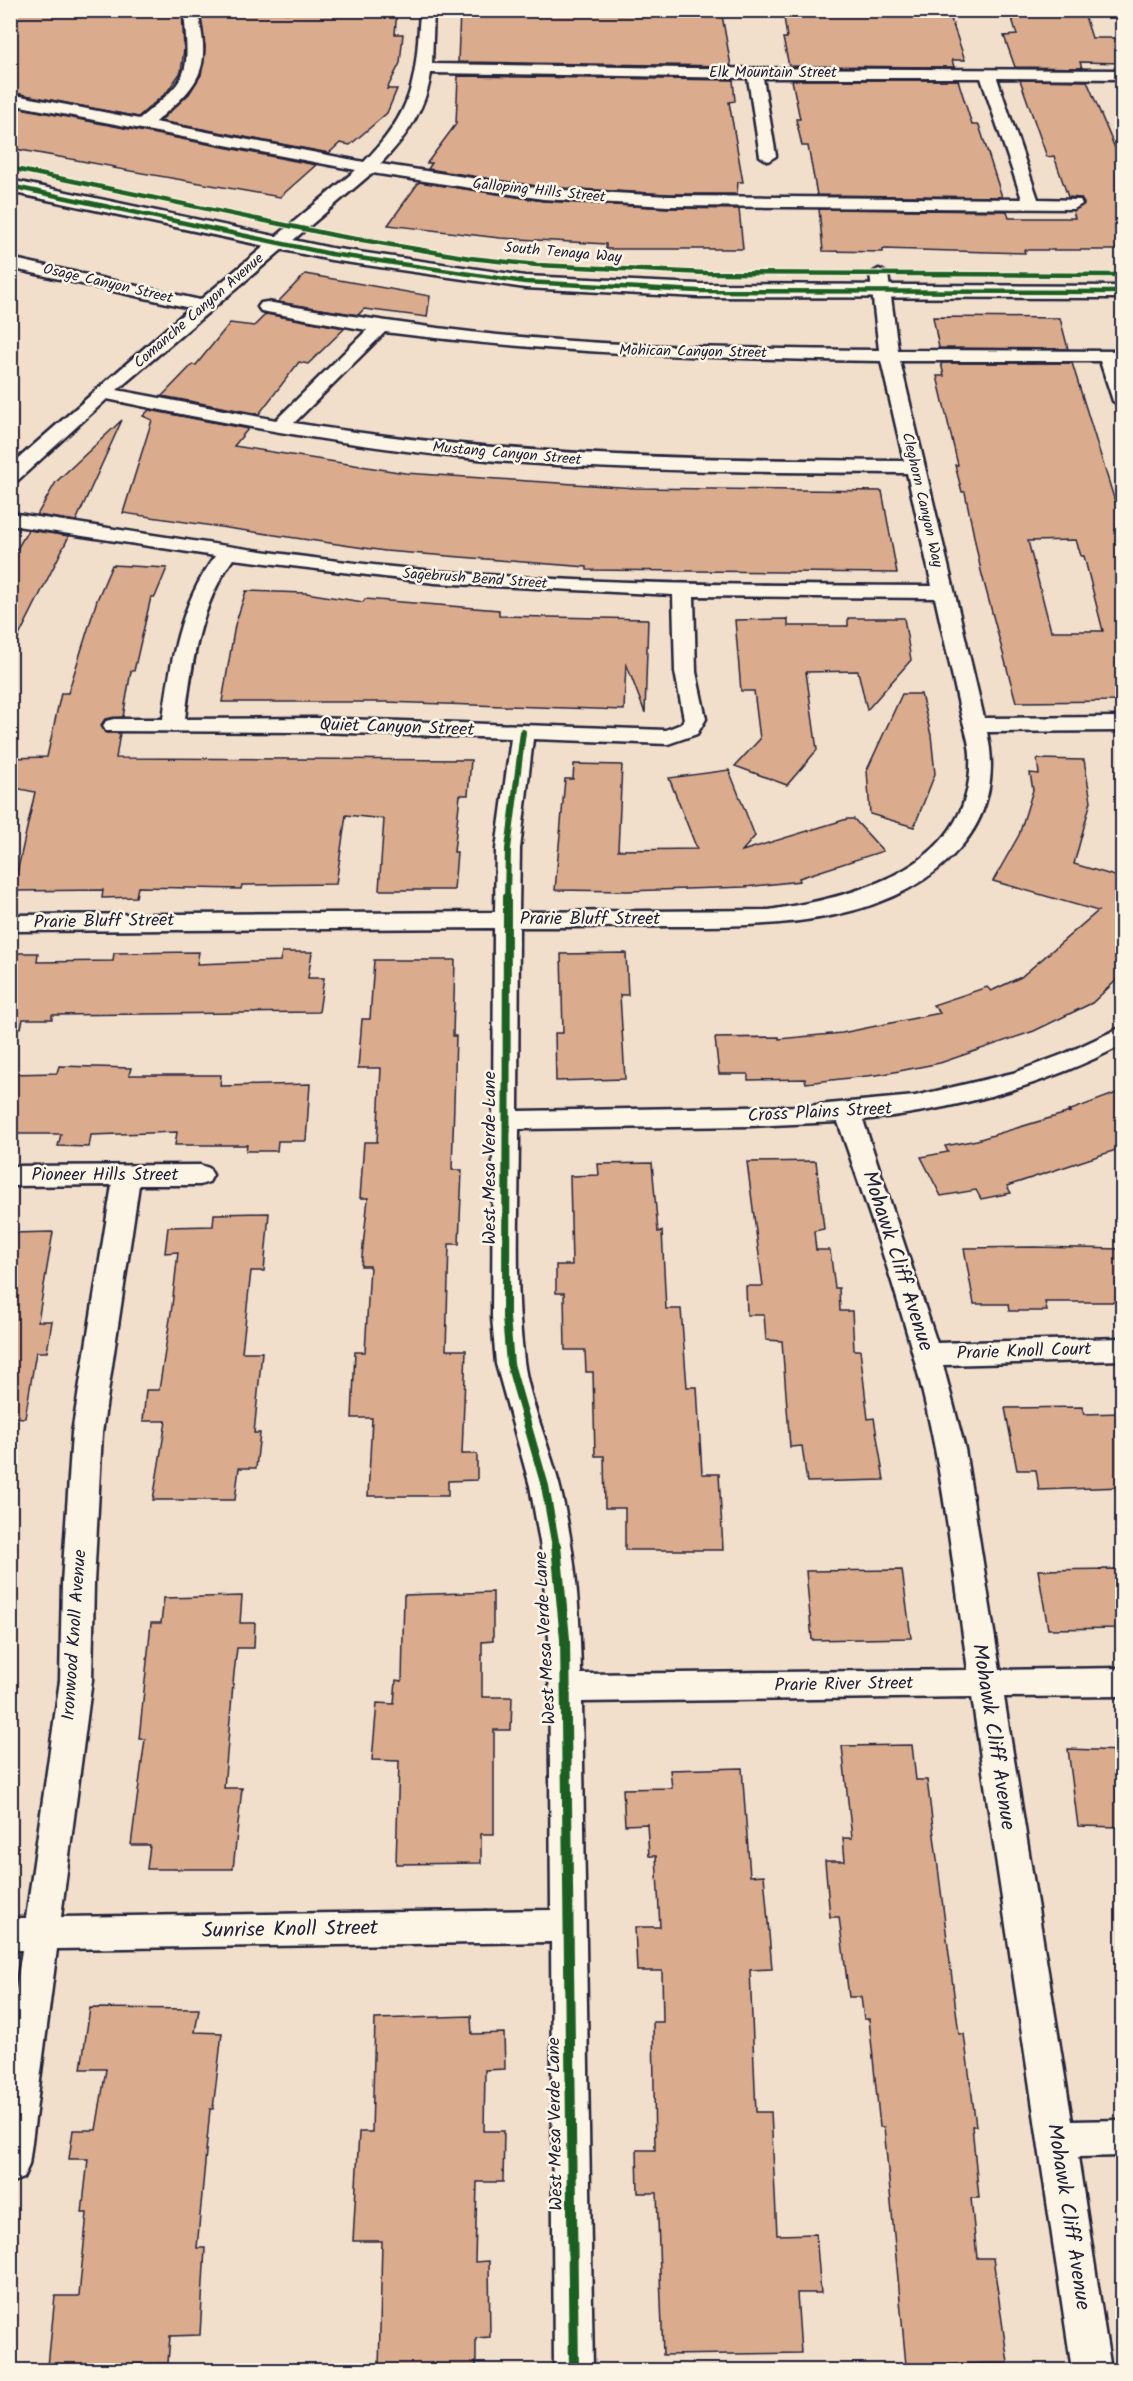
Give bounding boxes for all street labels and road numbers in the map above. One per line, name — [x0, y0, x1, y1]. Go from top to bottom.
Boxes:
street label: Elk Mountain Street — [709, 61, 837, 85]
street label: Galloping Hills Street — [471, 172, 607, 210]
street label: South Tenaya Way — [503, 236, 624, 270]
street label: Comanche Canyon Avenue — [128, 247, 270, 375]
street label: Osage Canyon Street — [41, 257, 175, 311]
street label: Mohican Canyon Street — [619, 339, 767, 365]
street label: Cleghorn Canyon Way — [895, 430, 949, 571]
street label: Mustang Canyon Street — [432, 436, 583, 472]
street label: Sagebrush Bend Street — [402, 562, 548, 596]
street label: Quiet Canyon Street — [319, 711, 476, 745]
street label: Prarie Bluff Street — [520, 905, 661, 934]
street label: Prarie Bluff Street — [33, 906, 176, 938]
street label: West Mesa Verde Lane — [476, 1071, 505, 1245]
street label: Cross Plains Street — [747, 1095, 894, 1131]
street label: Pioneer Hills Street — [32, 1161, 179, 1190]
street label: Mohawk Cliff Avenue — [852, 1166, 942, 1356]
street label: Prarie Knoll Court — [956, 1335, 1093, 1369]
street label: Ironwood Knoll Avenue — [55, 1549, 95, 1721]
street label: West Mesa Verde Lane — [527, 1551, 565, 1725]
street label: Mohawk Cliff Avenue — [962, 1641, 1024, 1833]
street label: Prarie River Street — [774, 1669, 915, 1701]
street label: Sunrise Knoll Street — [202, 1912, 379, 1948]
street label: West Mesa Verde Lane — [540, 2037, 572, 2211]
street label: Mohawk Cliff Avenue — [1037, 2121, 1099, 2313]

